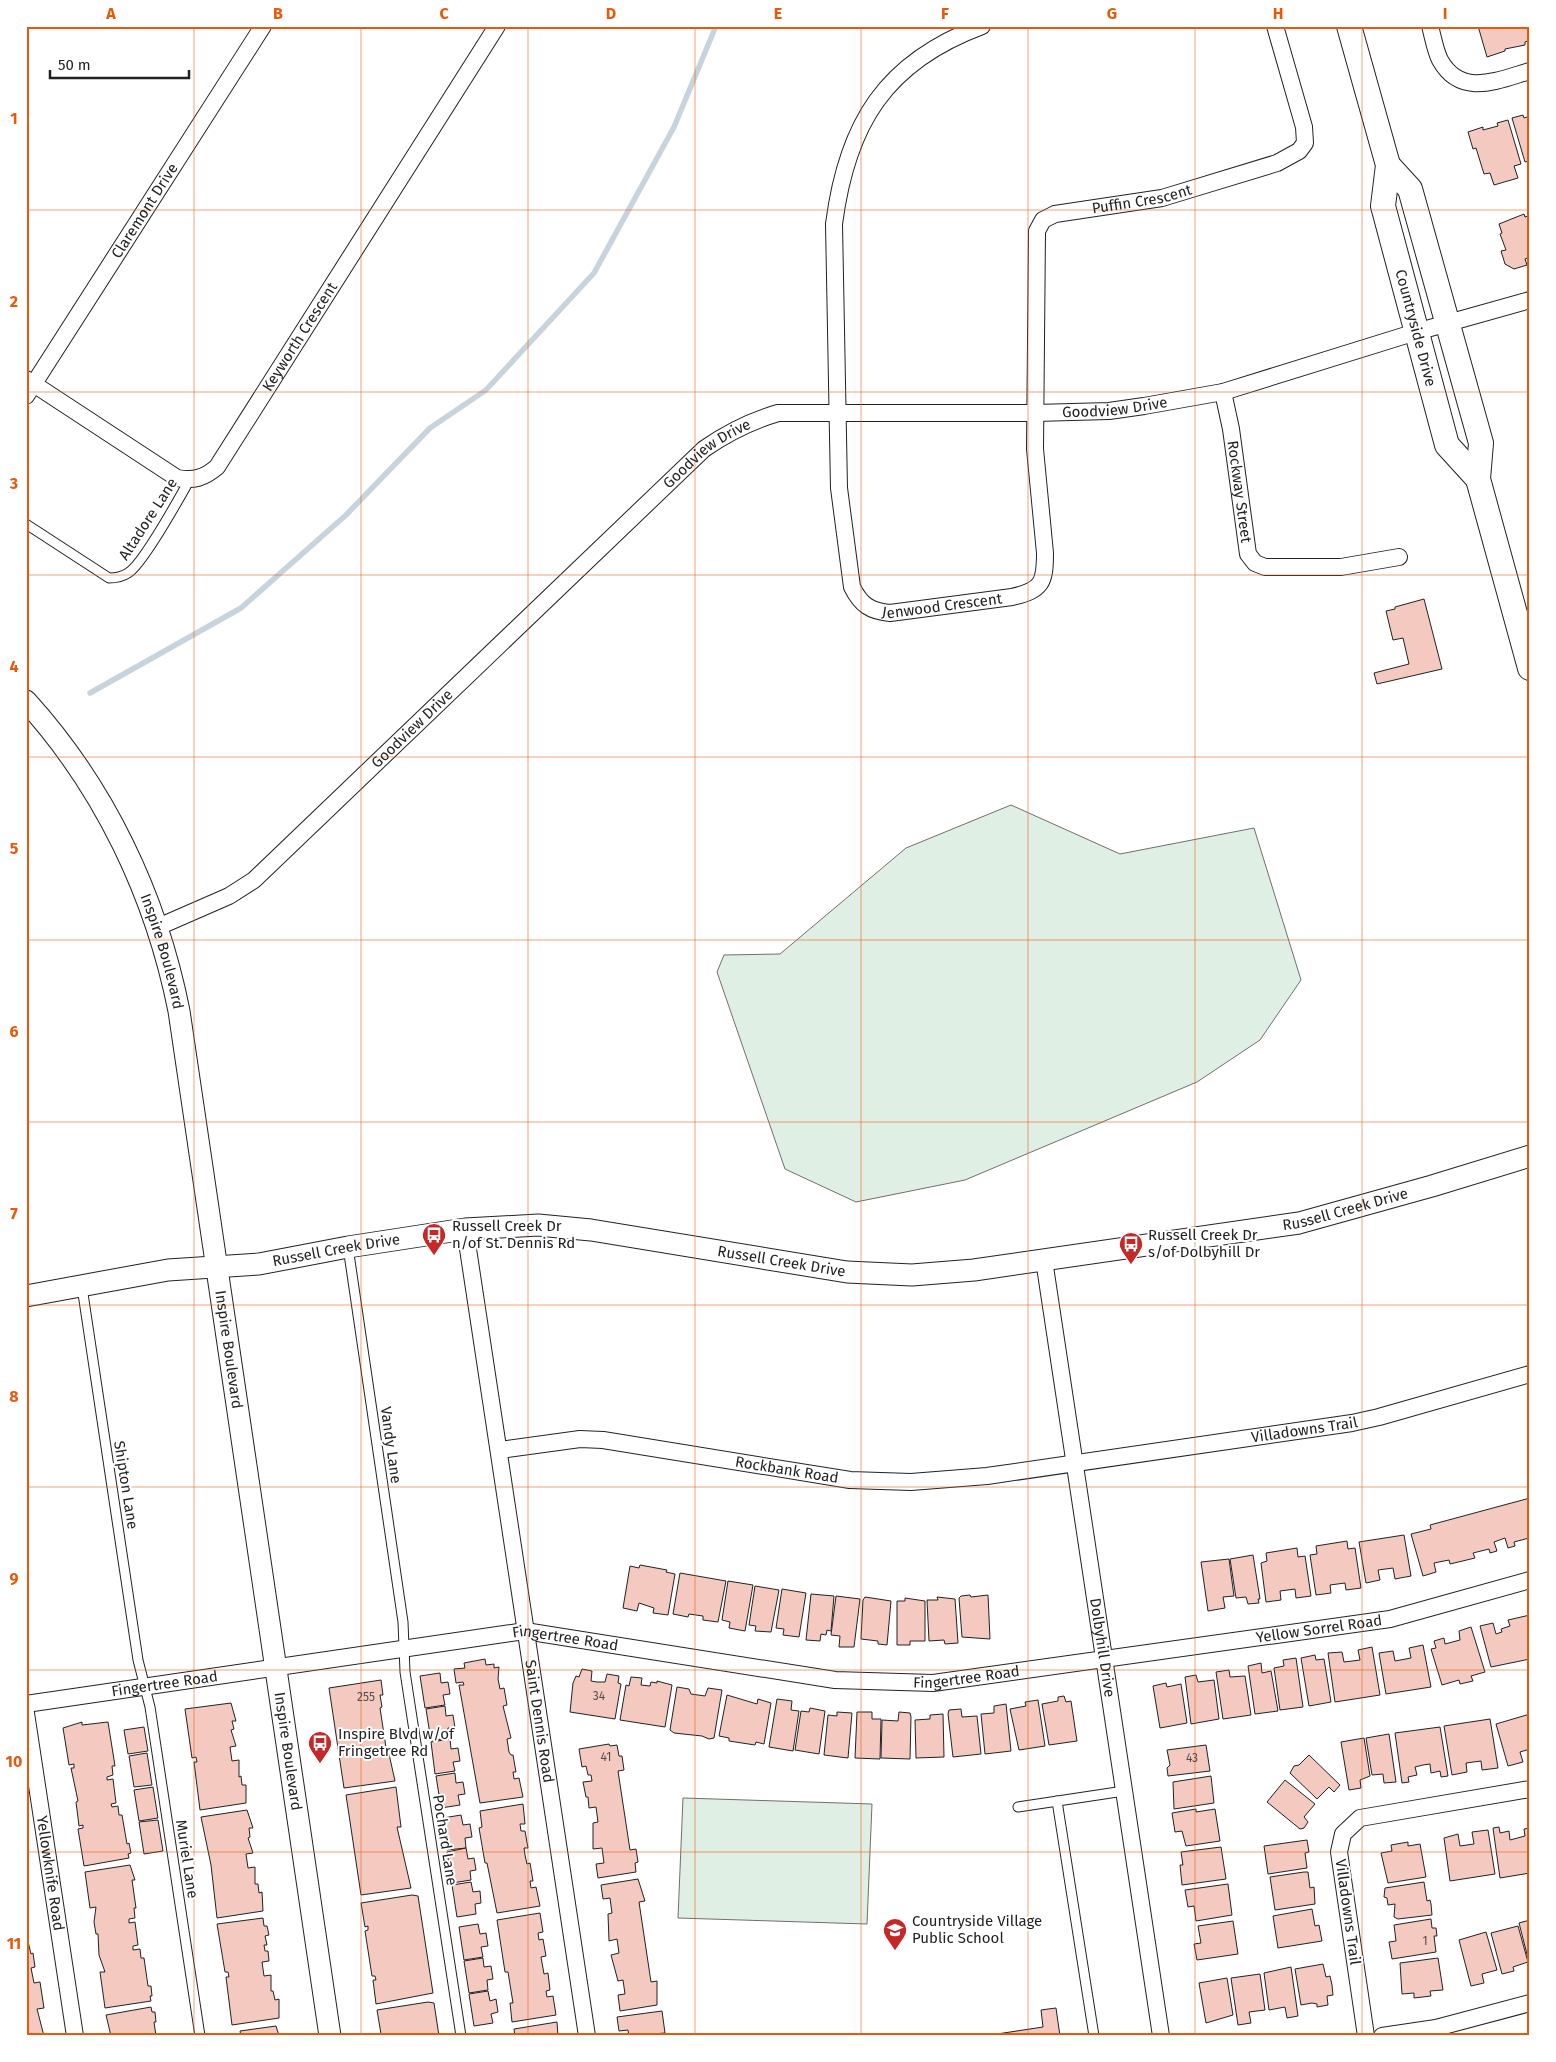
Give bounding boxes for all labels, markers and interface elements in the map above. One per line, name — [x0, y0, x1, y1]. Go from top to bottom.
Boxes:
text: A — [105, 4, 116, 23]
text: B — [273, 4, 283, 23]
text: C — [439, 4, 449, 23]
text: D — [606, 4, 616, 23]
text: E — [774, 4, 782, 23]
text: F — [941, 4, 949, 23]
text: G — [1107, 4, 1117, 23]
text: H — [1273, 4, 1283, 23]
text: I — [1443, 4, 1447, 23]
scale bar — [50, 48, 189, 80]
text: 50 m — [58, 56, 91, 74]
text: 1 — [10, 109, 18, 128]
street label: Claremont Drive — [108, 160, 182, 262]
street label: Puffin Crescent — [1091, 180, 1194, 217]
street label: Countryside Drive — [1391, 267, 1440, 389]
street label: Keyworth Crescent — [258, 278, 341, 395]
text: 2 — [10, 292, 18, 311]
street label: Goodview Drive — [1062, 393, 1169, 421]
street label: Goodview Drive — [659, 415, 753, 492]
street label: Rockway Street — [1224, 439, 1255, 544]
text: 3 — [9, 474, 18, 493]
street label: Altadore Lane — [115, 475, 181, 563]
street label: Jenwood Crescent — [881, 589, 1004, 622]
text: 4 — [9, 657, 19, 676]
street label: Goodview Drive — [368, 686, 456, 772]
text: 5 — [10, 839, 19, 858]
street label: Inspire Boulevard — [137, 891, 187, 1011]
text: 6 — [9, 1022, 19, 1041]
street label: Russell Creek Drive — [1281, 1184, 1410, 1234]
text: 7 — [10, 1204, 18, 1223]
place label: Russell Creek Dr n/of St. Dennis Rd — [452, 1217, 575, 1252]
bus stop icon: Russell Creek Dr n/of St. Dennis Rd — [421, 1222, 447, 1256]
place label: Russell Creek Dr s/of Dolbyhill Dr — [1148, 1226, 1260, 1261]
street label: Russell Creek Drive — [271, 1230, 401, 1270]
bus stop icon: Russell Creek Dr s/of Dolbyhill Dr — [1118, 1231, 1144, 1265]
street label: Russell Creek Drive — [716, 1242, 847, 1281]
street label: Inspire Boulevard — [211, 1289, 246, 1410]
text: 8 — [9, 1387, 19, 1406]
street label: Vandy Lane — [377, 1405, 405, 1485]
street label: Villadowns Trail — [1250, 1413, 1360, 1447]
street label: Shipton Lane — [110, 1440, 142, 1530]
street label: Rockbank Road — [734, 1453, 840, 1487]
text: 9 — [10, 1569, 19, 1588]
street label: Dolbyhill Drive — [1086, 1597, 1119, 1698]
street label: Yellow Sorrel Road — [1255, 1611, 1383, 1647]
street label: Fingertree Road — [511, 1622, 620, 1655]
street label: Saint Dennis Road — [521, 1659, 558, 1784]
street label: Fingertree Road — [913, 1662, 1021, 1692]
street label: Fingertree Road — [110, 1667, 219, 1700]
house number: 34 — [593, 1689, 606, 1703]
house number: 255 — [357, 1690, 375, 1704]
street label: Inspire Boulevard — [270, 1691, 306, 1812]
place label: Inspire Blvd w/of Fringetree Rd — [338, 1725, 455, 1760]
bus stop icon: Inspire Blvd w/of Fringetree Rd — [307, 1730, 333, 1764]
house number: 41 — [601, 1750, 611, 1764]
house number: 43 — [1186, 1751, 1198, 1765]
text: 10 — [6, 1752, 22, 1771]
street label: Pochard Lane — [429, 1793, 461, 1887]
street label: Yellowknife Road — [33, 1814, 68, 1932]
street label: Muriel Lane — [172, 1818, 202, 1900]
street label: Villadowns Trail — [1332, 1858, 1364, 1967]
place label: Countryside Village Public School — [912, 1912, 1042, 1947]
school or university icon: Countryside Village Public School — [882, 1917, 908, 1951]
text: 11 — [7, 1934, 21, 1953]
house number: 1 — [1422, 1934, 1428, 1948]

